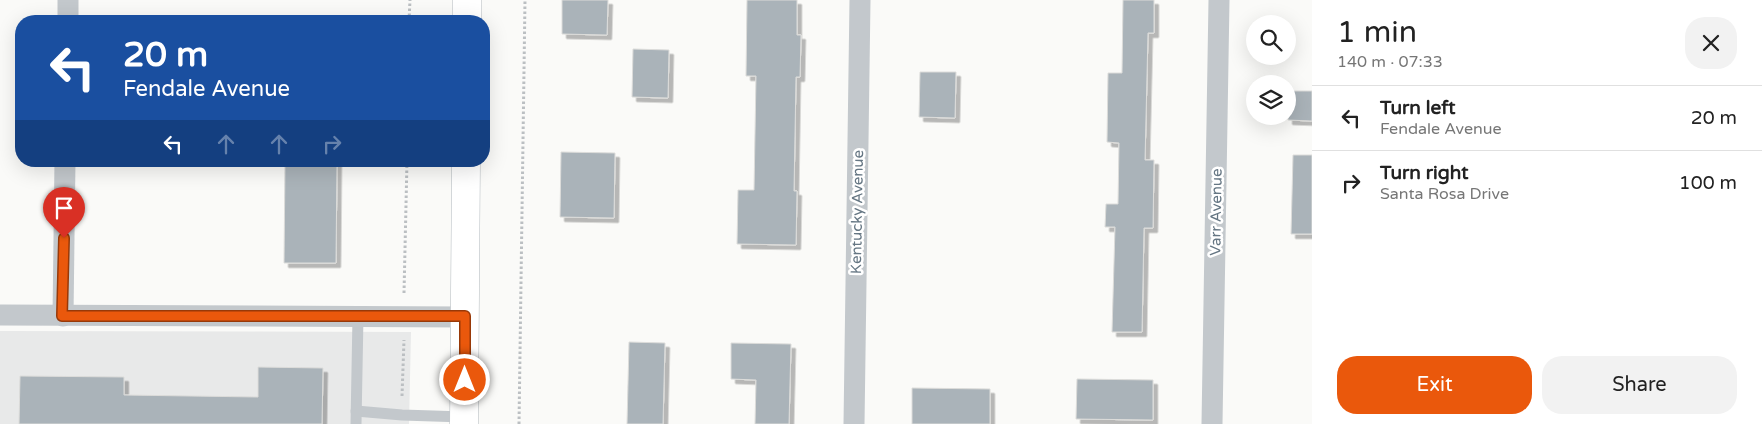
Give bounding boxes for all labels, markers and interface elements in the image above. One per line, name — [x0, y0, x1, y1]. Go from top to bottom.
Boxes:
text: 1 min — [1337, 14, 1417, 51]
map controls — [1246, 15, 1296, 125]
button: search — [1246, 15, 1296, 65]
button: close — [1685, 17, 1737, 69]
text: 20 m — [123, 34, 208, 76]
icon: left — [40, 35, 105, 100]
text: 140 m · 07:33 — [1337, 52, 1443, 72]
button: layers — [1246, 75, 1296, 125]
text: Fendale Avenue — [123, 76, 290, 102]
text: Turn left — [1380, 97, 1456, 119]
icon: left — [1337, 104, 1365, 132]
text: 20 m — [1691, 107, 1737, 129]
text: Fendale Avenue — [1380, 119, 1501, 139]
icon: left — [159, 130, 187, 158]
icon: ahead — [212, 130, 240, 158]
icon: ahead — [265, 130, 293, 158]
icon: right — [318, 130, 346, 158]
street label: Kentucky Avenue — [847, 150, 867, 274]
text: Turn right — [1380, 162, 1468, 184]
street label: Varr Avenue — [1206, 168, 1226, 256]
icon: right — [1337, 169, 1365, 197]
text: 100 m — [1679, 172, 1737, 194]
text: Santa Rosa Drive — [1380, 184, 1509, 204]
pin — [43, 187, 85, 238]
icon: arrive — [50, 194, 78, 222]
position arrow — [438, 353, 490, 405]
button: Exit — [1337, 356, 1532, 414]
button: Share — [1542, 356, 1737, 414]

